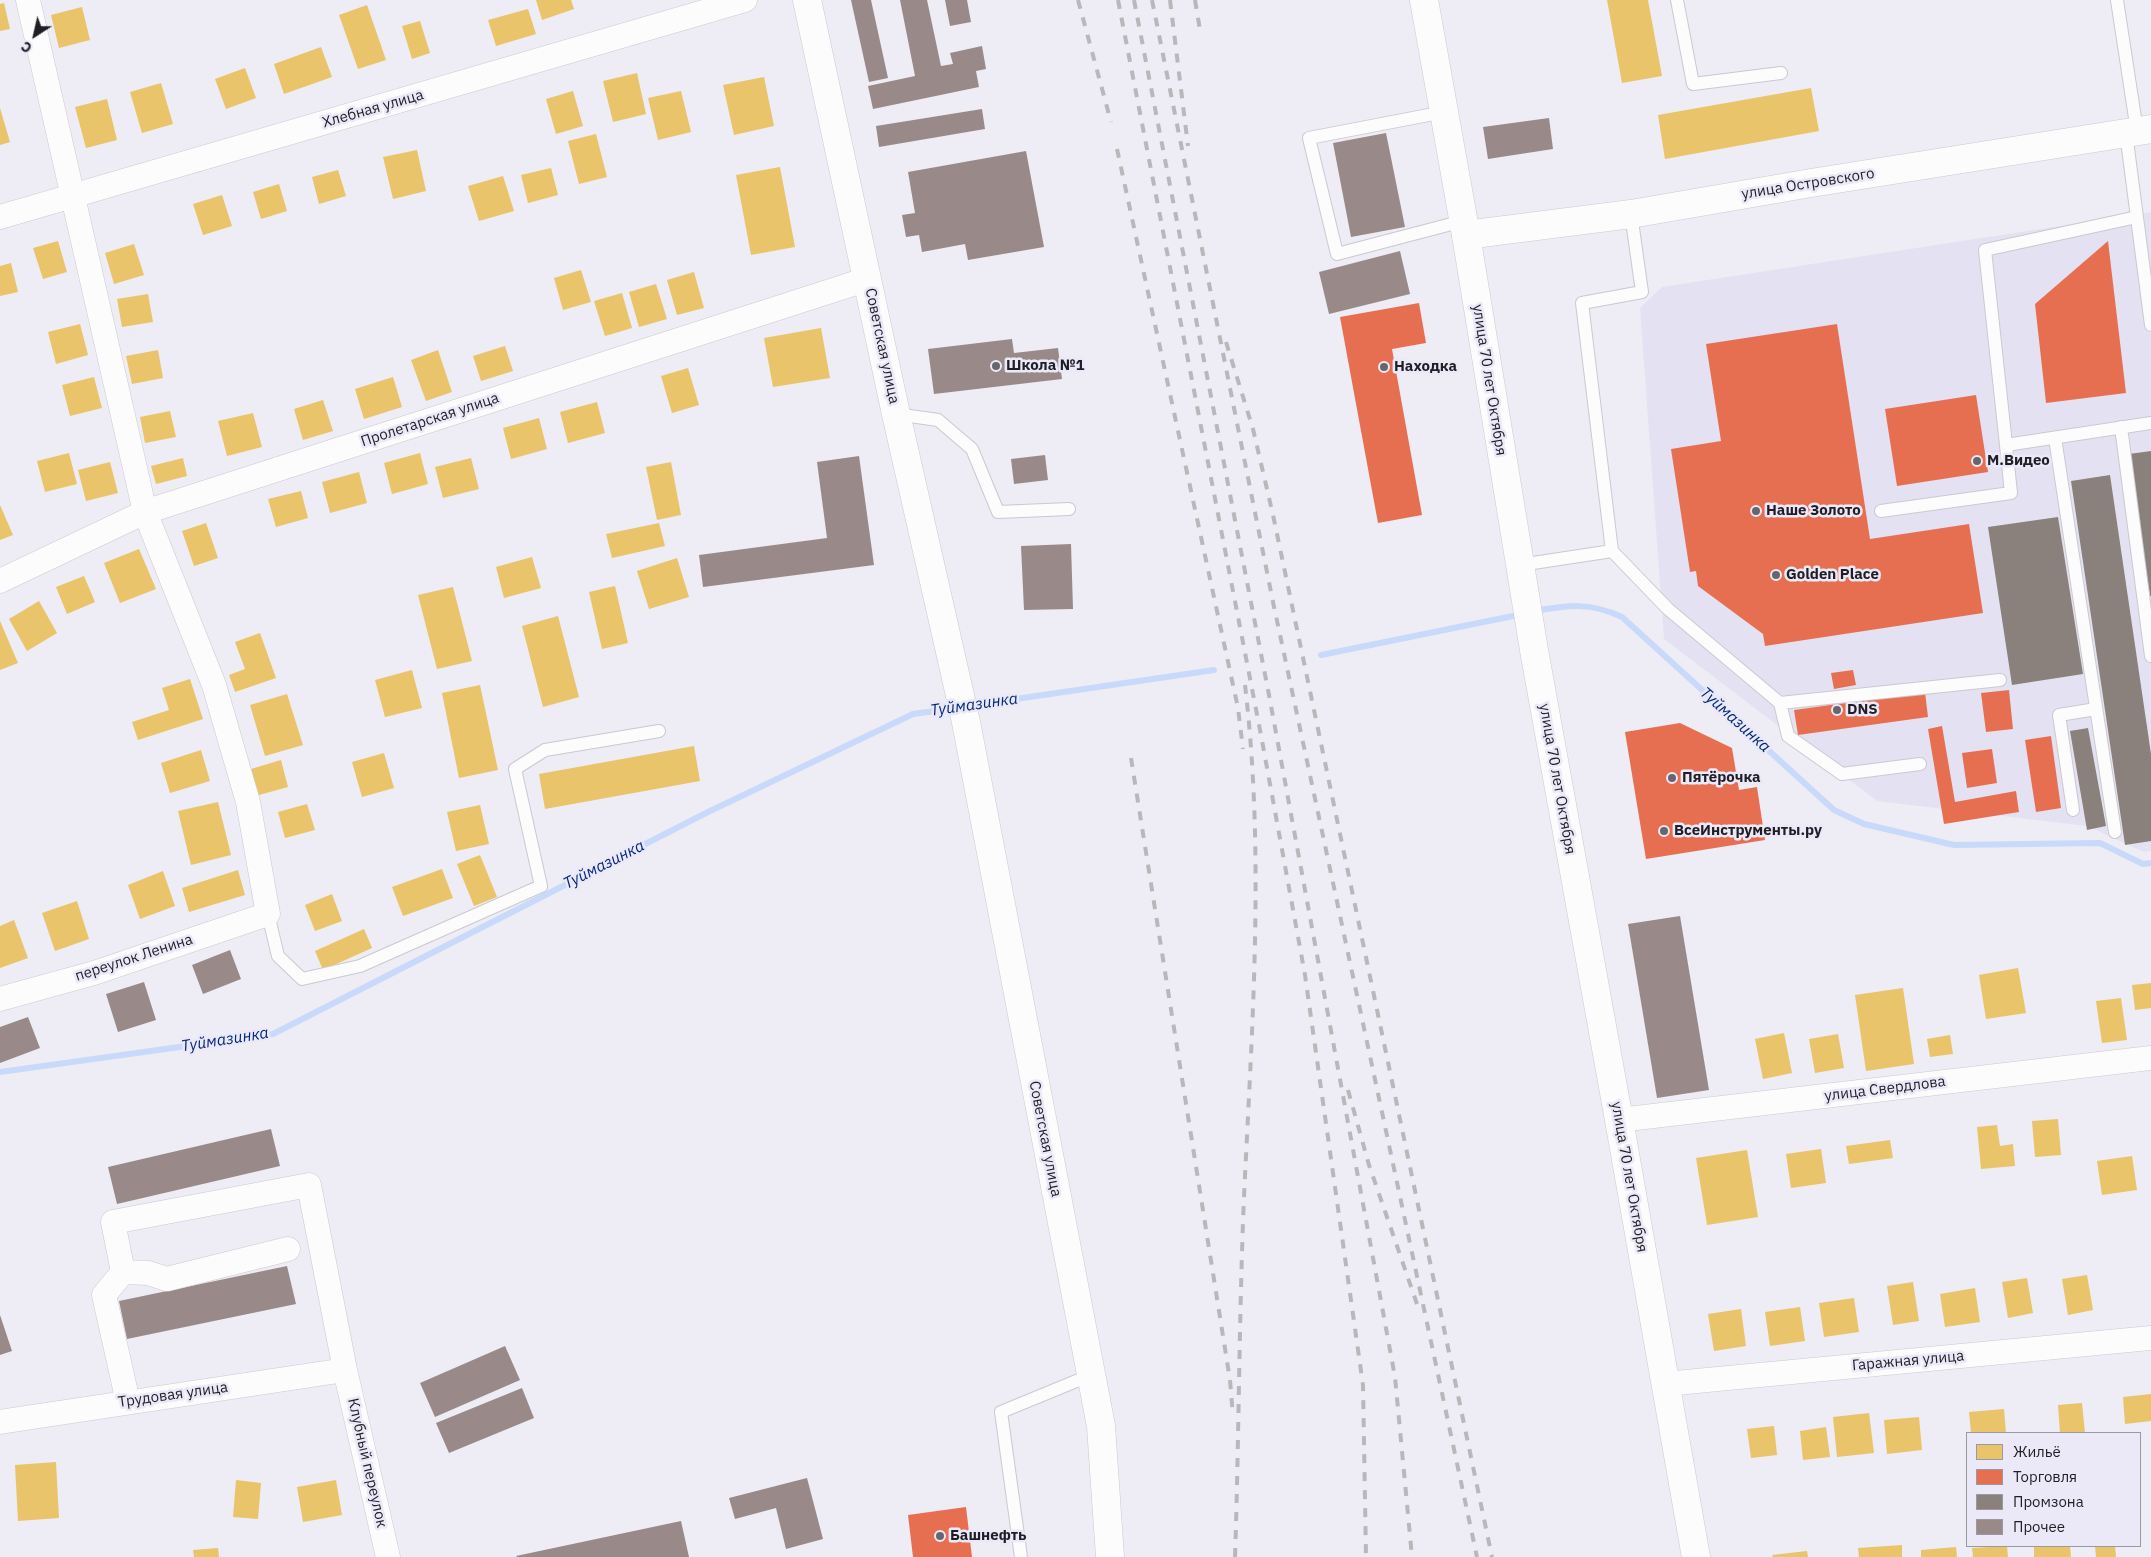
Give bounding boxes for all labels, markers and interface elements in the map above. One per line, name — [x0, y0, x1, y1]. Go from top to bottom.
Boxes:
north arrow — [10, 10, 60, 60]
text: С — [17, 37, 35, 57]
street label: Хлебная улица — [320, 86, 426, 132]
street label: улица Островского — [1740, 165, 1876, 203]
street label: Советская улица — [861, 287, 903, 405]
street label: улица 70 лет Октября — [1468, 303, 1510, 457]
place label: Школа №1 — [1006, 357, 1085, 375]
place label: Находка — [1394, 358, 1457, 376]
marker: Школа №1 — [990, 360, 1002, 372]
marker: Находка — [1378, 361, 1390, 373]
street label: Пролетарская улица — [359, 389, 501, 451]
place label: М.Видео — [1987, 452, 2050, 470]
marker: М.Видео — [1971, 455, 1983, 467]
place label: Наше Золото — [1766, 502, 1861, 520]
marker: Наше Золото — [1750, 505, 1762, 517]
place label: Golden Place — [1786, 566, 1879, 584]
marker: Golden Place — [1770, 569, 1782, 581]
water label: Туймазинка — [1696, 683, 1774, 757]
water label: Туймазинка — [929, 689, 1019, 721]
place label: DNS — [1847, 701, 1878, 719]
street label: улица 70 лет Октября — [1535, 702, 1579, 856]
marker: DNS — [1831, 704, 1843, 716]
place label: Пятёрочка — [1682, 769, 1761, 787]
marker: Пятёрочка — [1666, 772, 1678, 784]
place label: ВсеИнструменты.ру — [1674, 822, 1822, 840]
marker: ВсеИнструменты.ру — [1658, 825, 1670, 837]
water label: Туймазинка — [560, 836, 648, 894]
street label: переулок Ленина — [73, 931, 195, 985]
water label: Туймазинка — [180, 1024, 270, 1056]
street label: улица Свердлова — [1823, 1073, 1947, 1105]
street label: Советская улица — [1025, 1079, 1065, 1199]
street label: улица 70 лет Октября — [1607, 1100, 1651, 1254]
street label: Гаражная улица — [1851, 1347, 1965, 1375]
street label: Трудовая улица — [117, 1378, 229, 1412]
street label: Клубный переулок — [343, 1396, 391, 1530]
legend — [1966, 1432, 2141, 1547]
text: Жильё — [2013, 1442, 2061, 1461]
text: Торговля — [2013, 1467, 2077, 1486]
text: Промзона — [2013, 1492, 2084, 1511]
text: Прочее — [2013, 1517, 2065, 1536]
place label: Башнефть — [950, 1527, 1026, 1545]
marker: Башнефть — [934, 1530, 946, 1542]

